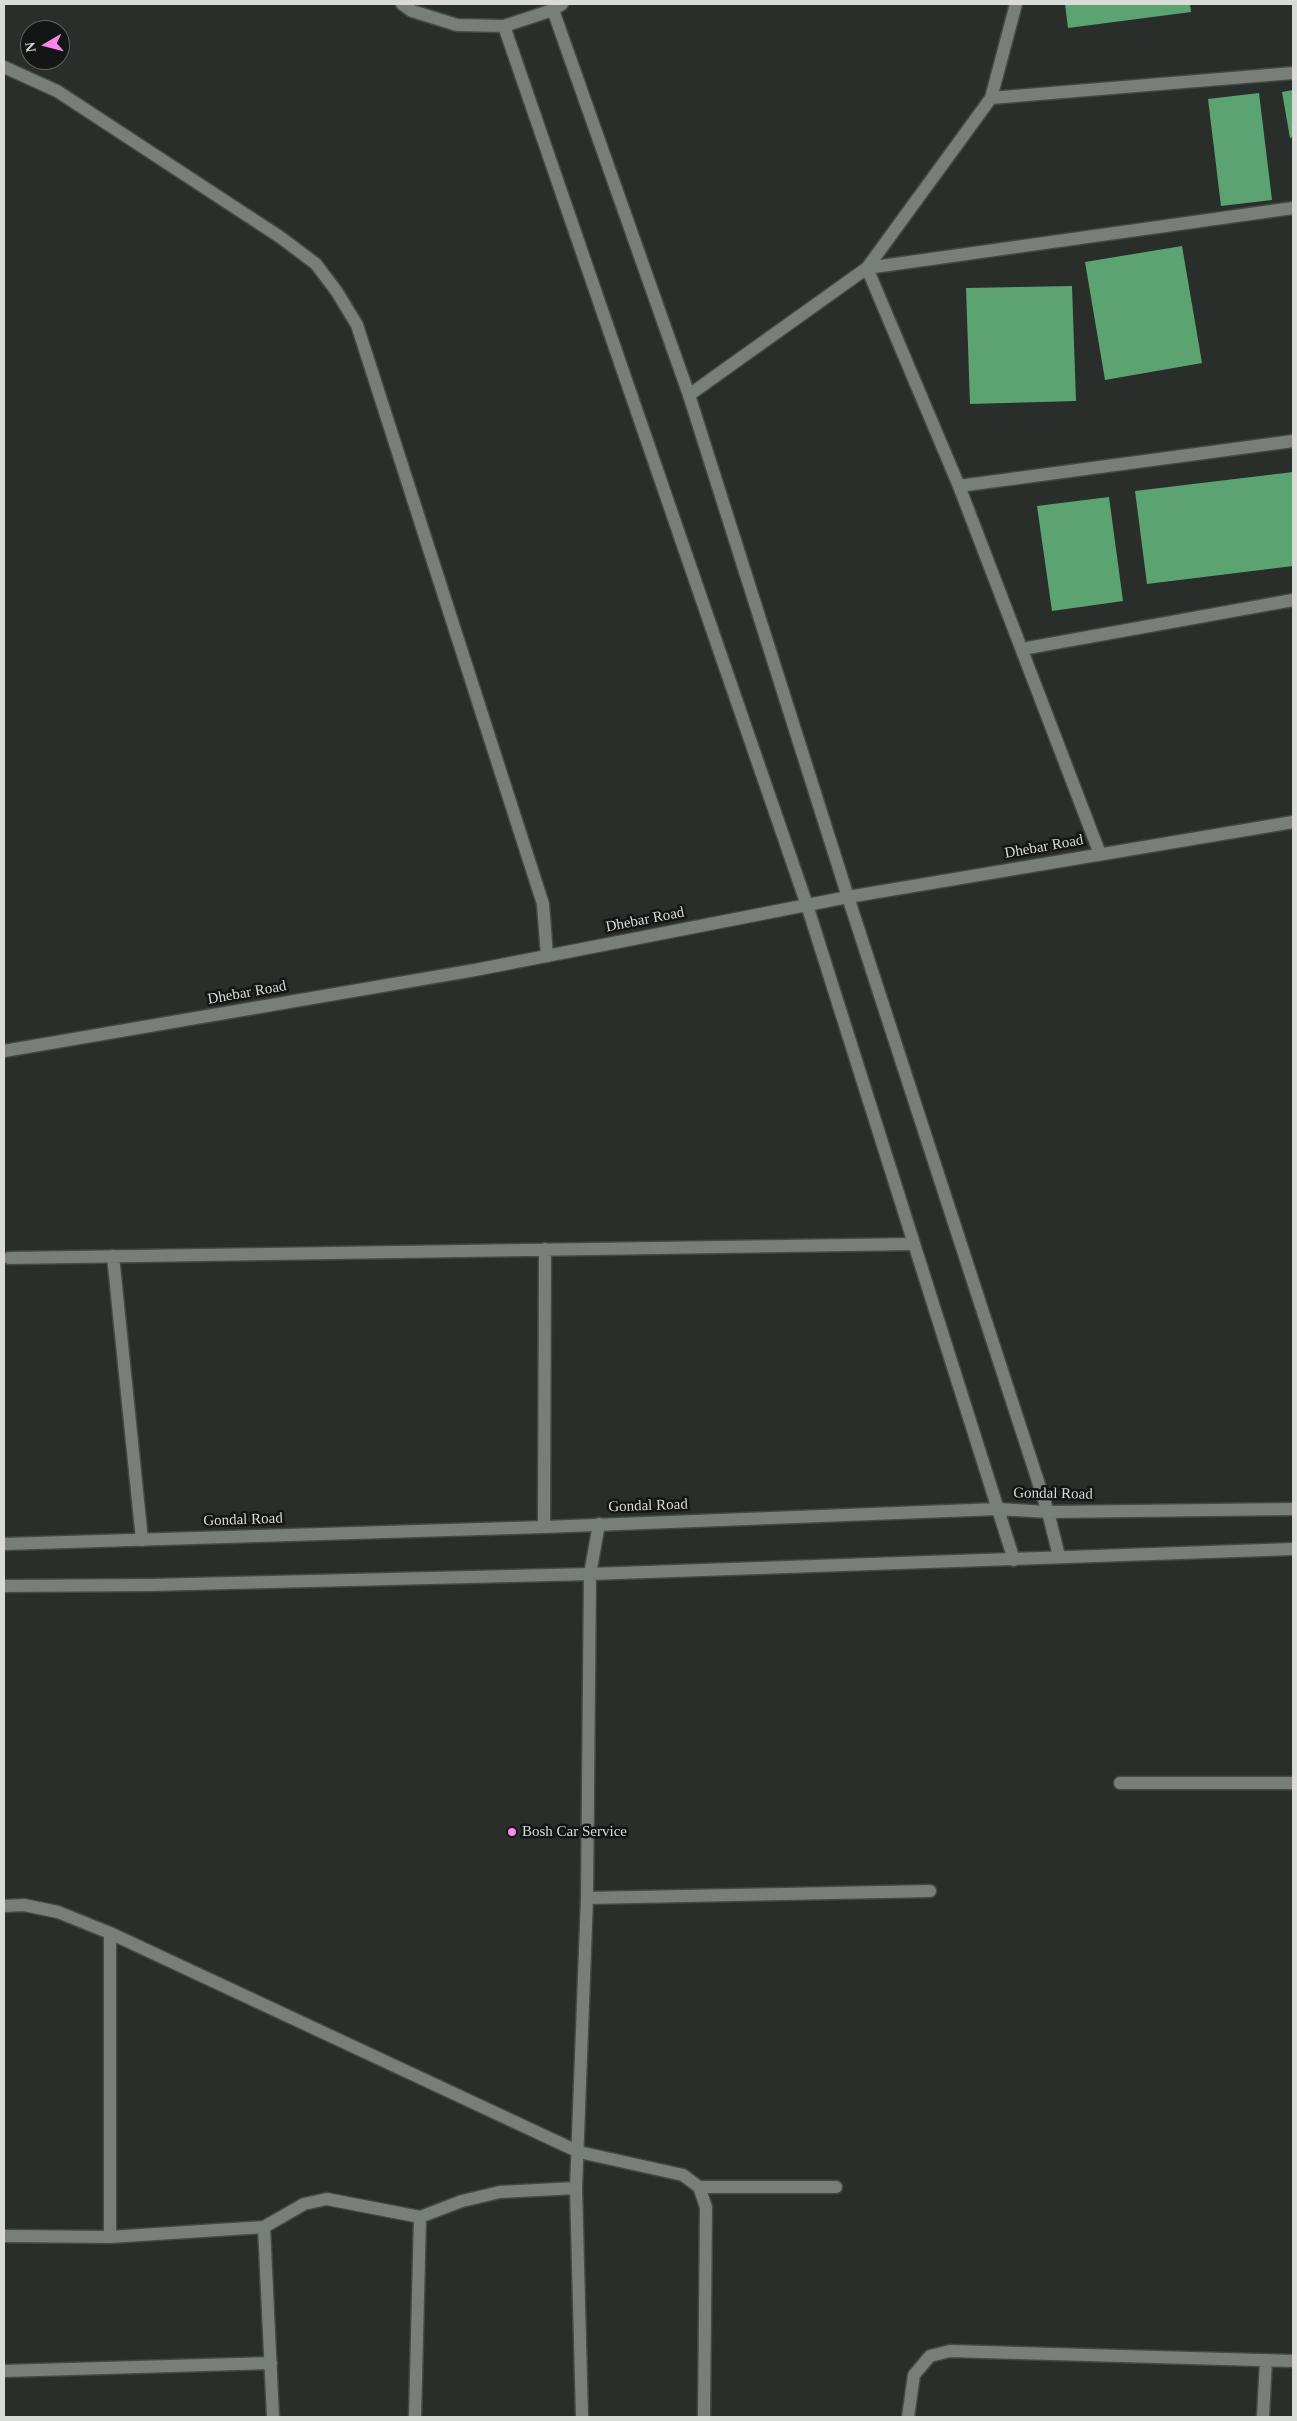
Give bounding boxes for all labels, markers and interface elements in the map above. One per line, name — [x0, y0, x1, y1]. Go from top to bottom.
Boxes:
north arrow — [20, 20, 70, 70]
text: N — [23, 41, 39, 53]
street label: Dhebar Road — [1003, 831, 1085, 863]
street label: Dhebar Road — [604, 904, 686, 936]
street label: Dhebar Road — [206, 977, 288, 1009]
street label: Gondal Road — [1013, 1484, 1093, 1504]
street label: Gondal Road — [608, 1496, 688, 1516]
street label: Gondal Road — [203, 1510, 283, 1530]
place label: Bosh Car Service — [522, 1823, 627, 1841]
marker: Bosh Car Service — [506, 1826, 518, 1838]

